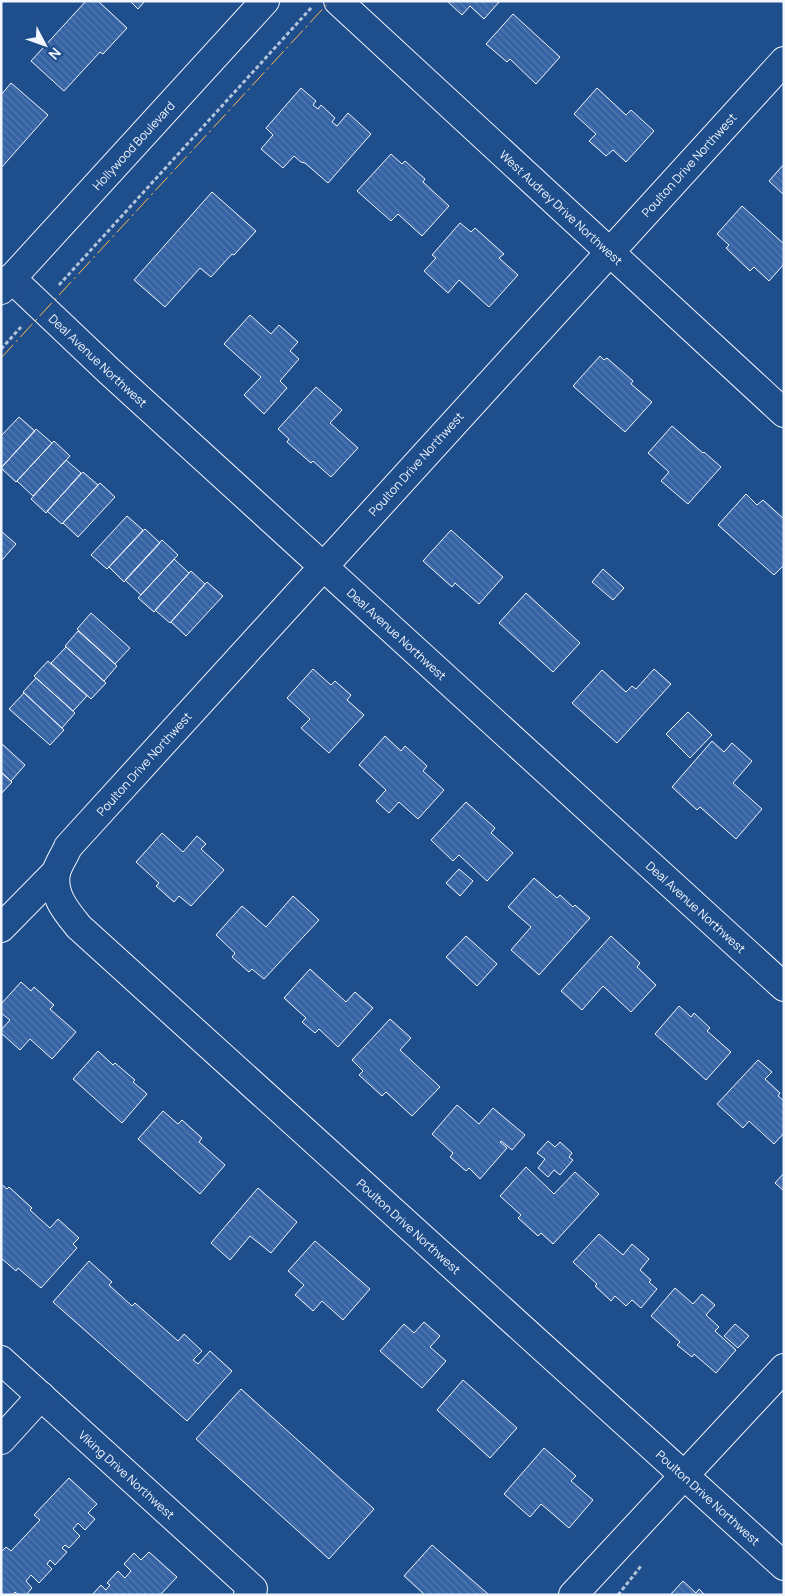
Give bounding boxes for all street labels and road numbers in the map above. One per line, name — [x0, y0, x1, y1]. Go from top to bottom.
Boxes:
street label: Hollywood Boulevard — [88, 97, 178, 193]
street label: Poulton Drive Northwest — [638, 109, 740, 221]
street label: West Audrey Drive Northwest — [496, 146, 627, 269]
street label: Deal Avenue Northwest — [45, 310, 151, 411]
street label: Poulton Drive Northwest — [365, 408, 467, 520]
street label: Deal Avenue Northwest — [344, 584, 451, 684]
street label: Poulton Drive Northwest — [93, 708, 195, 820]
street label: Deal Avenue Northwest — [643, 857, 750, 957]
street label: Poulton Drive Northwest — [353, 1174, 465, 1278]
street label: Viking Drive Northwest — [75, 1426, 179, 1523]
street label: Poulton Drive Northwest — [653, 1446, 764, 1549]

